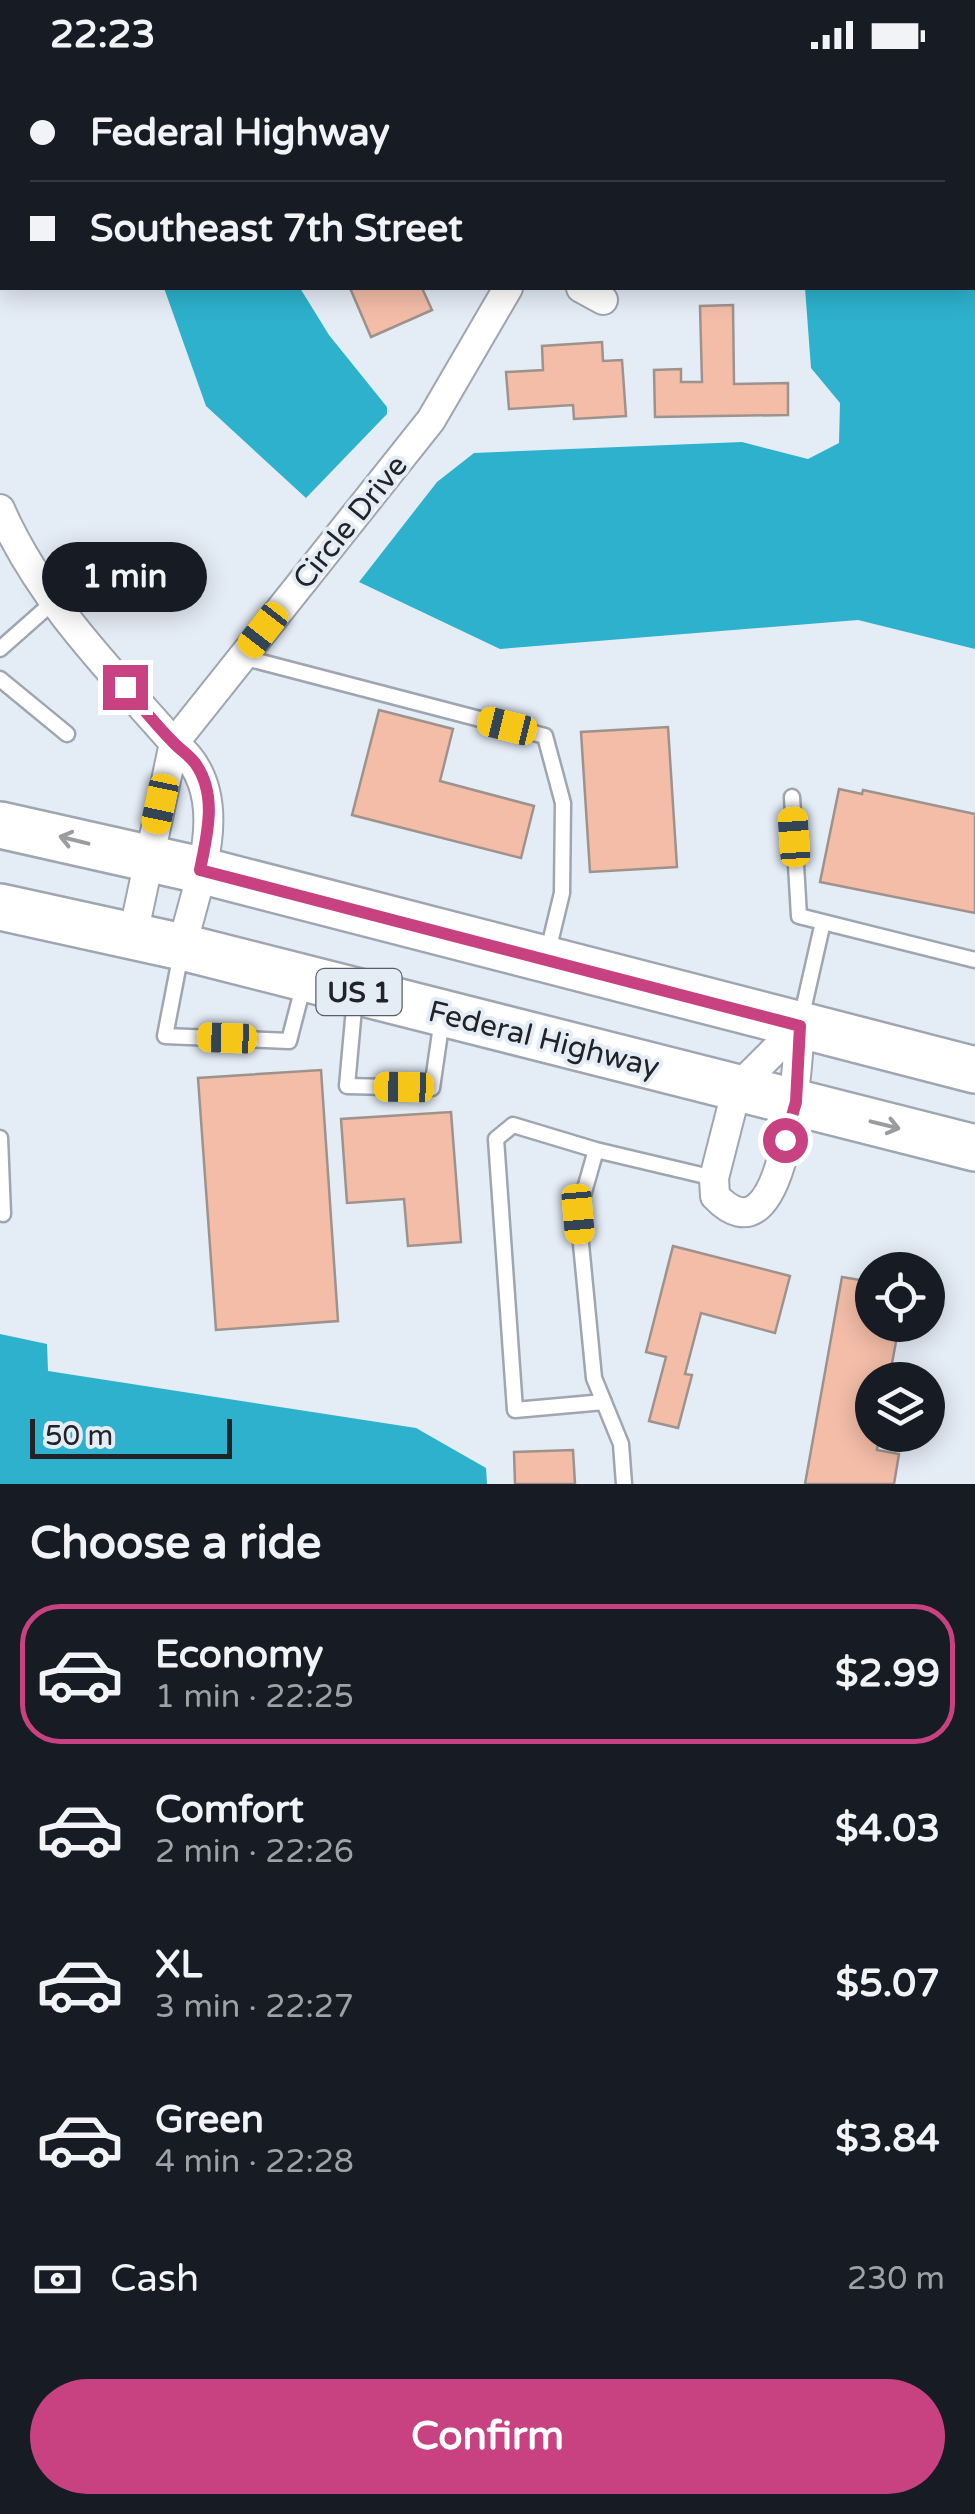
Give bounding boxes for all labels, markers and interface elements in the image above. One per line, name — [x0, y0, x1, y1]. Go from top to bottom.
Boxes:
text: 22:23 — [50, 12, 155, 58]
text: Federal Highway — [90, 110, 390, 156]
text: Southeast 7th Street — [90, 206, 463, 252]
street label: Circle Drive — [285, 448, 416, 597]
callout: 1 min — [42, 542, 208, 612]
text: 1 min — [82, 558, 167, 596]
car — [233, 597, 293, 663]
route end — [103, 665, 148, 710]
car — [474, 704, 540, 748]
car — [139, 772, 181, 836]
car — [777, 806, 811, 868]
one-way arrow — [59, 830, 91, 848]
road number: US 1 — [316, 969, 402, 1015]
street label: Federal Highway — [425, 993, 663, 1086]
car — [196, 1022, 258, 1054]
car — [374, 1071, 434, 1103]
one-way arrow — [869, 1117, 900, 1136]
route start — [763, 1118, 808, 1163]
car — [560, 1183, 596, 1245]
map controls — [855, 1252, 945, 1452]
button: locate — [855, 1252, 945, 1342]
button: layers — [855, 1362, 945, 1452]
scale bar — [30, 1414, 232, 1458]
text: 50 m — [45, 1419, 113, 1453]
text: Choose a ride — [30, 1517, 321, 1571]
icon: car — [35, 1629, 125, 1719]
text: Economy — [155, 1632, 323, 1678]
text: $2.99 — [835, 1651, 940, 1697]
text: 1 min · 22:25 — [155, 1678, 354, 1716]
icon: car — [35, 1784, 125, 1874]
text: Comfort — [155, 1787, 304, 1833]
text: $4.03 — [835, 1806, 940, 1852]
text: 2 min · 22:26 — [155, 1833, 354, 1871]
icon: car — [35, 1939, 125, 2029]
text: XL — [155, 1942, 202, 1988]
text: $5.07 — [835, 1961, 940, 2007]
text: 3 min · 22:27 — [155, 1988, 354, 2026]
icon: car — [35, 2094, 125, 2184]
text: Green — [155, 2097, 264, 2143]
text: $3.84 — [835, 2116, 940, 2162]
text: 4 min · 22:28 — [155, 2143, 354, 2181]
icon: cash — [30, 2252, 85, 2307]
text: Cash — [110, 2256, 199, 2302]
text: 230 m — [847, 2260, 945, 2298]
button: Confirm — [30, 2379, 945, 2494]

